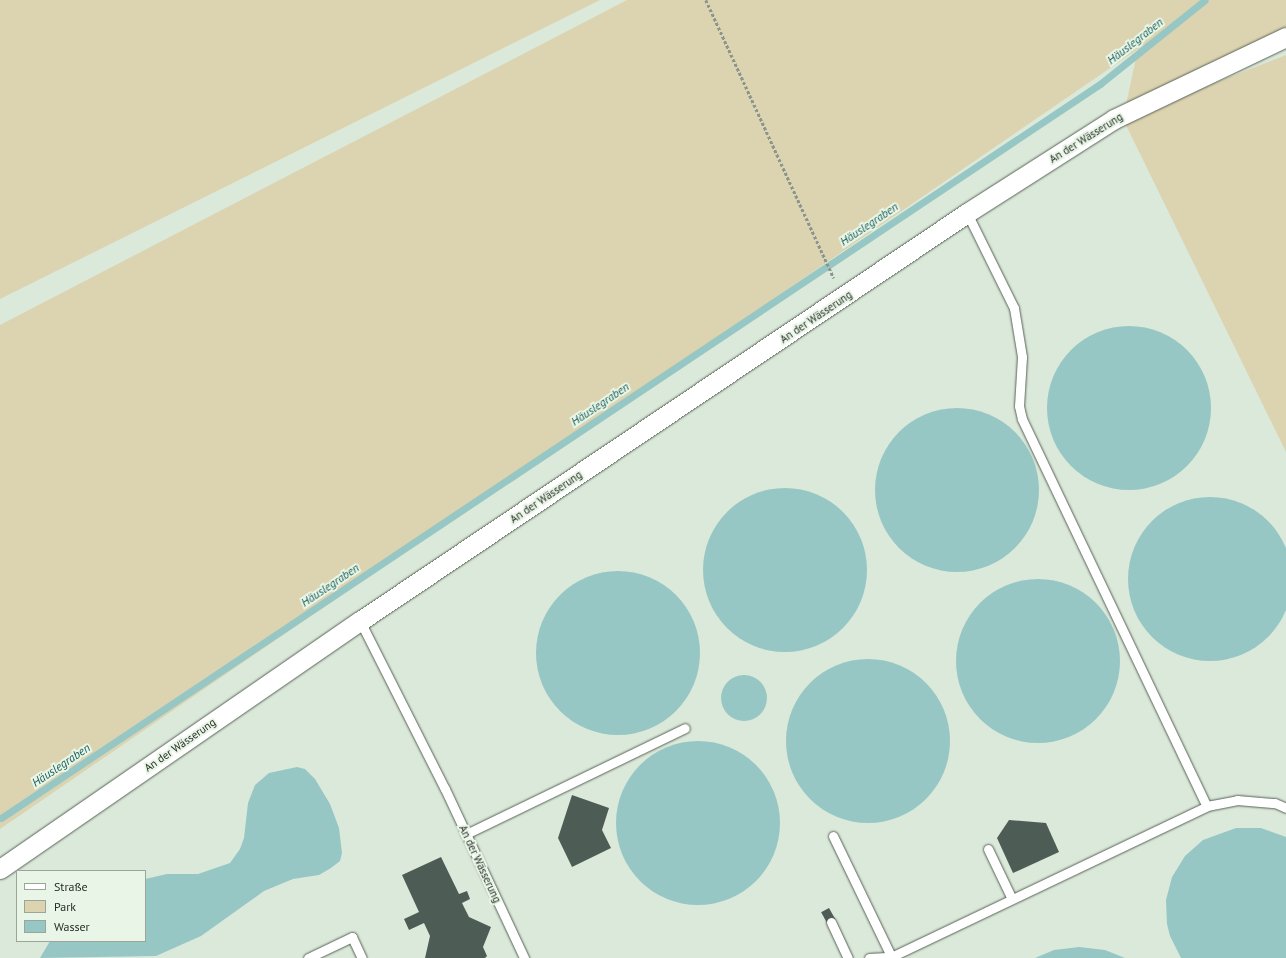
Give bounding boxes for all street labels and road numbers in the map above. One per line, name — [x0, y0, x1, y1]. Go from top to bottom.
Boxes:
street label: An der Wässerung — [1047, 110, 1125, 166]
street label: An der Wässerung — [777, 288, 855, 346]
street label: An der Wässerung — [507, 468, 585, 526]
street label: An der Wässerung — [142, 715, 218, 775]
street label: An der Wässerung — [456, 823, 504, 905]

